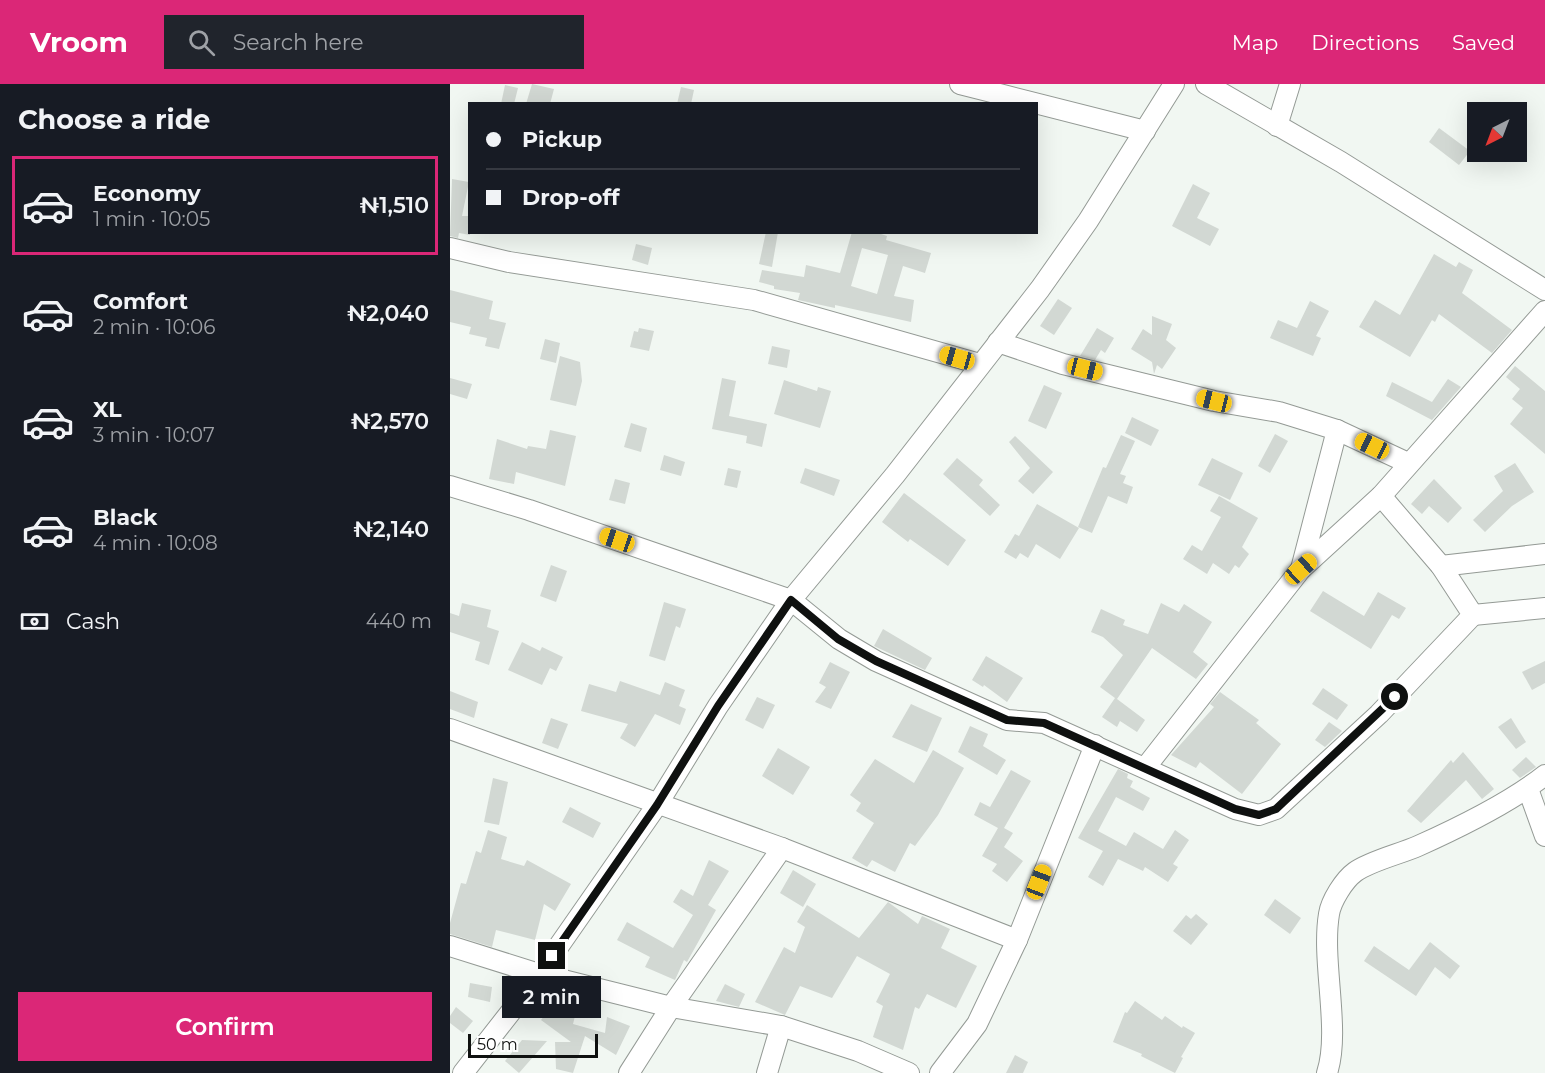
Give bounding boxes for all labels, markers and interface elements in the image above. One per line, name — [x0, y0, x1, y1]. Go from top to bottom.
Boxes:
search box — [164, 15, 584, 69]
text: Vroom — [30, 25, 128, 59]
icon: search — [185, 26, 218, 59]
text: Search here — [233, 29, 364, 56]
text: Map — [1232, 30, 1278, 55]
text: Directions — [1311, 30, 1419, 55]
text: Saved — [1452, 30, 1515, 55]
north arrow — [1467, 102, 1527, 162]
map controls — [1467, 102, 1527, 162]
text: Choose a ride — [18, 103, 210, 136]
text: Pickup — [522, 126, 602, 153]
icon: car — [21, 179, 75, 233]
text: Economy — [93, 180, 201, 207]
text: Drop-off — [522, 184, 620, 211]
text: ₦1,510 — [360, 192, 429, 219]
text: 1 min · 10:05 — [93, 207, 210, 231]
icon: car — [21, 287, 75, 341]
text: Comfort — [93, 288, 188, 315]
text: ₦2,040 — [347, 300, 429, 327]
text: 2 min · 10:06 — [93, 315, 215, 339]
car — [937, 344, 977, 372]
car — [1065, 356, 1105, 382]
car — [1194, 388, 1234, 414]
icon: car — [21, 395, 75, 449]
text: XL — [93, 396, 122, 423]
text: ₦2,570 — [351, 408, 429, 435]
text: 3 min · 10:07 — [93, 423, 215, 447]
car — [1352, 430, 1392, 462]
icon: car — [21, 503, 75, 557]
text: Black — [93, 504, 157, 531]
text: ₦2,140 — [353, 516, 429, 543]
car — [597, 526, 637, 554]
text: 4 min · 10:08 — [93, 531, 218, 555]
car — [1282, 550, 1320, 588]
icon: cash — [18, 605, 51, 638]
text: Cash — [66, 608, 120, 635]
text: 440 m — [366, 609, 432, 633]
route start — [1381, 683, 1408, 710]
car — [1024, 862, 1054, 902]
route end — [538, 942, 565, 969]
callout: 2 min — [502, 977, 602, 1019]
text: 2 min — [523, 985, 580, 1009]
button: Confirm — [18, 992, 432, 1061]
scale bar — [468, 1031, 598, 1058]
text: 50 m — [477, 1035, 518, 1054]

